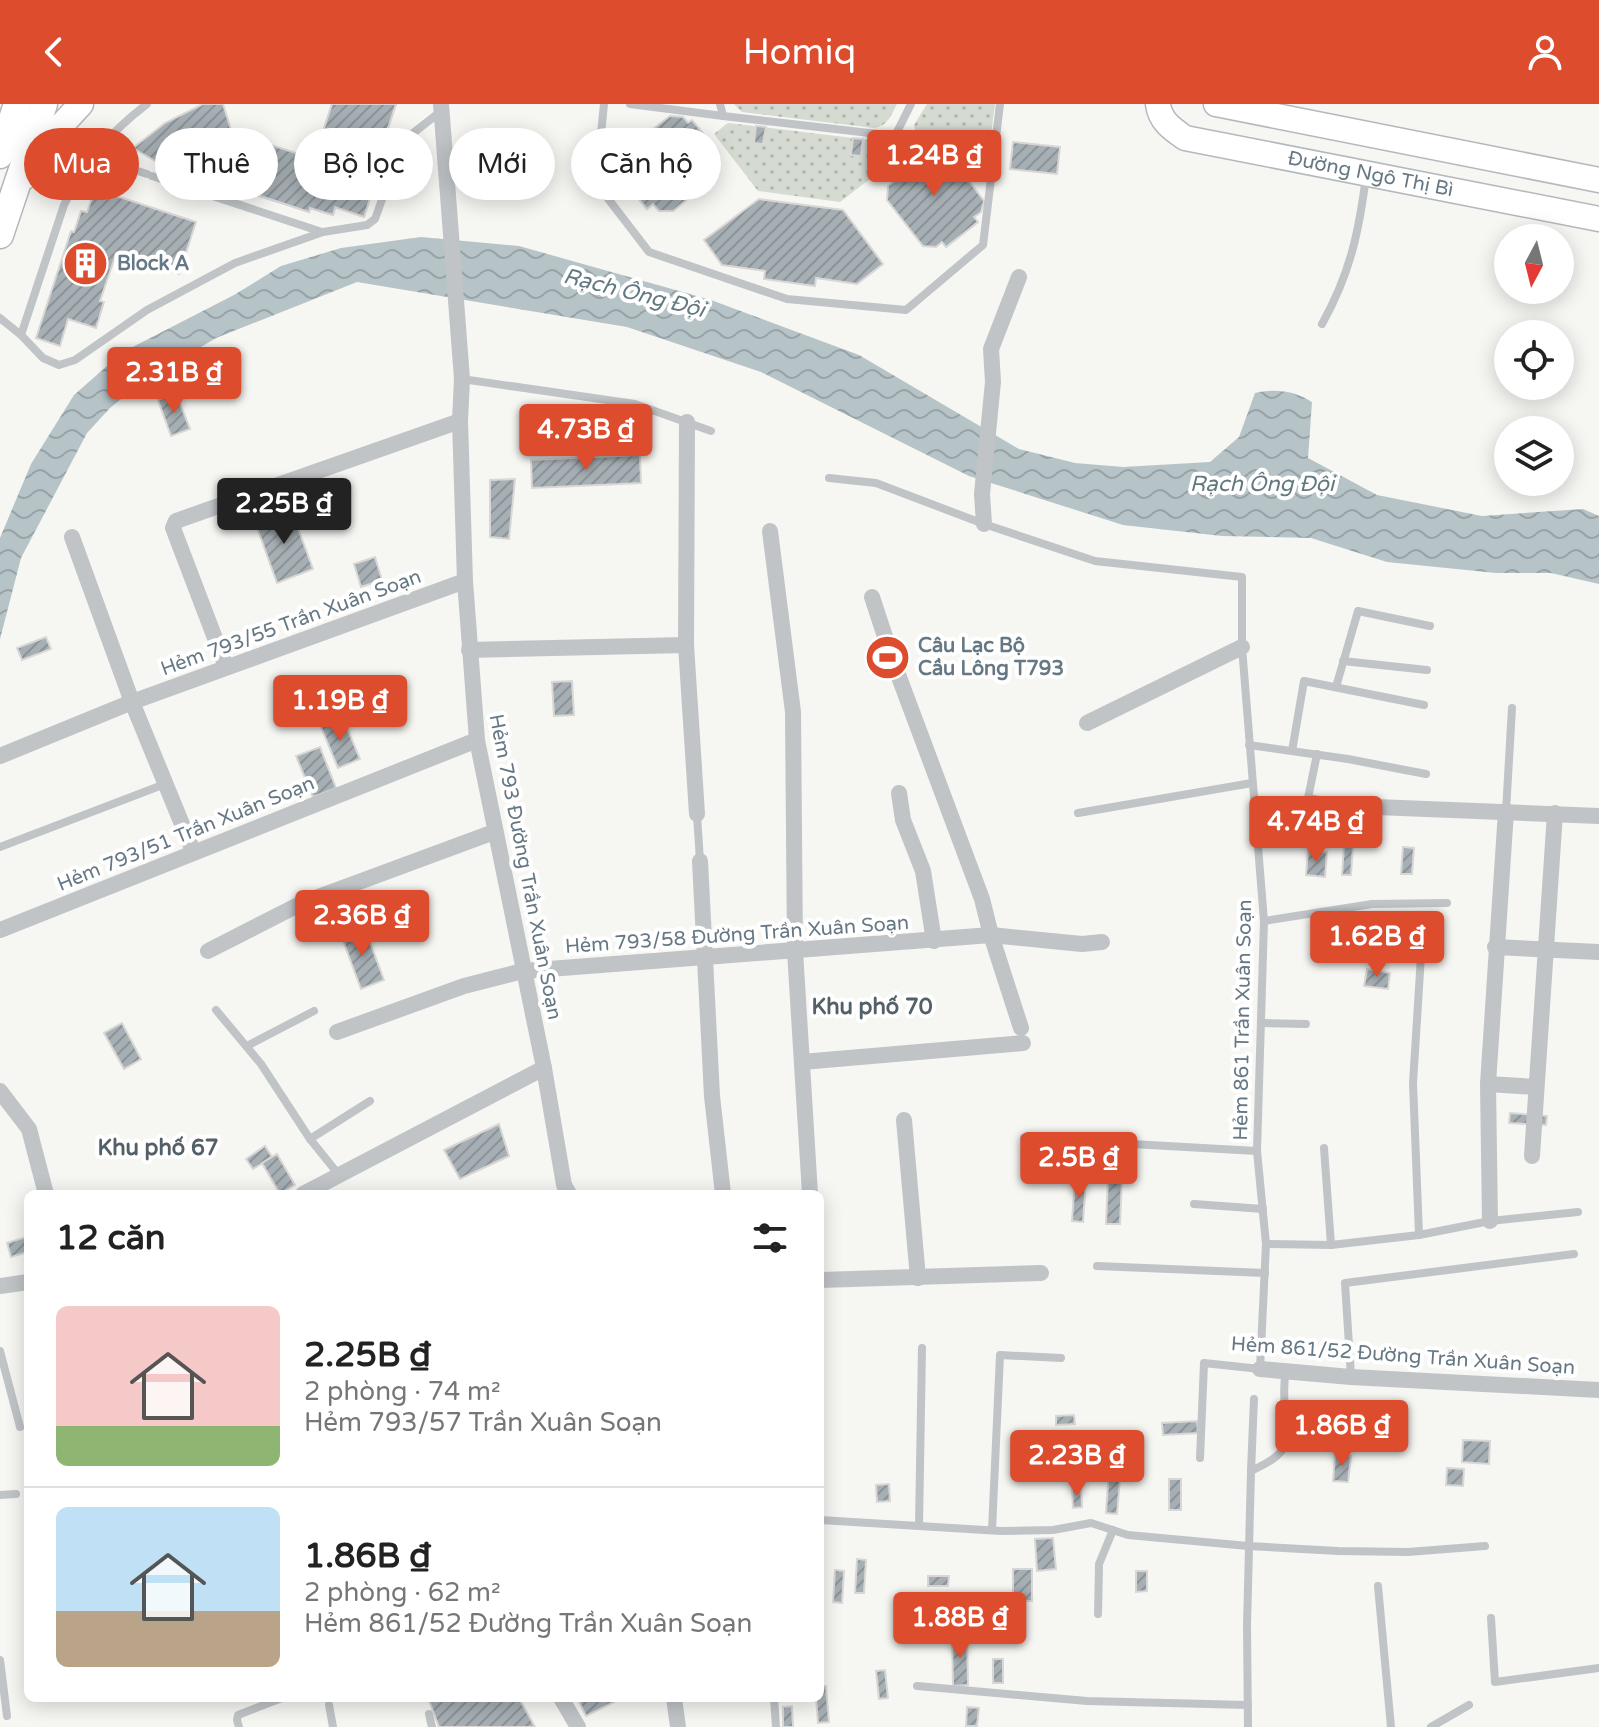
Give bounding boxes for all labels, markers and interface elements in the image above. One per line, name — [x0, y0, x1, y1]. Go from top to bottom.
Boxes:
icon: back — [32, 30, 76, 74]
icon: person — [1523, 30, 1567, 74]
text: Homiq — [743, 31, 856, 74]
chip: Mua — [24, 128, 139, 200]
chip: Thuê — [155, 128, 278, 200]
chip: Bộ lọc — [294, 128, 433, 200]
chip: Mới — [449, 128, 555, 200]
chip: Căn hộ — [571, 128, 721, 200]
pin: 1.24B ₫ — [860, 130, 1008, 198]
text: 1.24B ₫ — [885, 140, 983, 171]
street label: Đường Ngô Thị Bì — [1286, 146, 1455, 202]
north arrow — [1494, 224, 1574, 304]
map controls — [1494, 224, 1574, 496]
building icon: Block A — [62, 240, 110, 288]
place label: Block A — [117, 252, 190, 276]
water label: Rạch Ông Đội — [561, 263, 710, 324]
button: locate — [1494, 320, 1574, 400]
pin: 2.31B ₫ — [100, 347, 248, 415]
text: 2.31B ₫ — [125, 357, 223, 388]
pin: 4.73B ₫ — [512, 404, 660, 472]
text: 4.73B ₫ — [537, 414, 635, 445]
button: layers — [1494, 416, 1574, 496]
water label: Rạch Ông Đội — [1190, 471, 1337, 497]
pin: 2.25B ₫ — [210, 478, 358, 546]
text: 2.25B ₫ — [235, 488, 333, 519]
street label: Hẻm 793/55 Trần Xuân Soạn — [158, 565, 424, 681]
sports icon: Câu Lạc Bộ Cầu Lông T793 — [863, 633, 911, 681]
place label: Câu Lạc Bộ Cầu Lông T793 — [918, 634, 1064, 681]
pin: 1.19B ₫ — [266, 675, 414, 743]
text: 1.19B ₫ — [291, 685, 389, 716]
street label: Hẻm 793 Đường Trần Xuân Soạn — [484, 712, 566, 1022]
street label: Hẻm 793/51 Trần Xuân Soạn — [54, 771, 318, 897]
pin: 4.74B ₫ — [1242, 796, 1390, 864]
text: 4.74B ₫ — [1267, 806, 1365, 837]
pin: 2.36B ₫ — [288, 890, 436, 958]
street label: Hẻm 861 Trần Xuân Soạn — [1229, 899, 1257, 1141]
text: 2.36B ₫ — [313, 900, 411, 931]
street label: Hẻm 793/58 Đường Trần Xuân Soạn — [564, 911, 910, 959]
pin: 1.62B ₫ — [1303, 911, 1451, 979]
text: 1.62B ₫ — [1328, 921, 1426, 952]
district label: Khu phố 70 — [811, 994, 933, 1020]
pin: 2.5B ₫ — [1014, 1132, 1144, 1200]
district label: Khu phố 67 — [97, 1135, 219, 1161]
text: 2.5B ₫ — [1038, 1142, 1120, 1173]
icon: filters — [748, 1216, 792, 1260]
text: 12 căn — [56, 1218, 165, 1259]
street label: Hẻm 861/52 Đường Trần Xuân Soạn — [1230, 1332, 1576, 1380]
text: 2.25B ₫ — [304, 1335, 432, 1376]
icon: home — [120, 1338, 216, 1434]
text: 2 phòng · 74 m² — [304, 1376, 501, 1407]
pin: 1.86B ₫ — [1268, 1400, 1416, 1468]
text: Hẻm 793/57 Trần Xuân Soạn — [304, 1407, 662, 1438]
text: 1.86B ₫ — [1293, 1410, 1391, 1441]
pin: 2.23B ₫ — [1003, 1430, 1151, 1498]
text: 2.23B ₫ — [1028, 1440, 1126, 1471]
text: 1.86B ₫ — [304, 1536, 431, 1577]
icon: home — [120, 1539, 216, 1635]
text: 2 phòng · 62 m² — [304, 1577, 501, 1608]
pin: 1.88B ₫ — [886, 1592, 1034, 1660]
text: 1.88B ₫ — [911, 1602, 1009, 1633]
text: Hẻm 861/52 Đường Trần Xuân Soạn — [304, 1608, 752, 1639]

